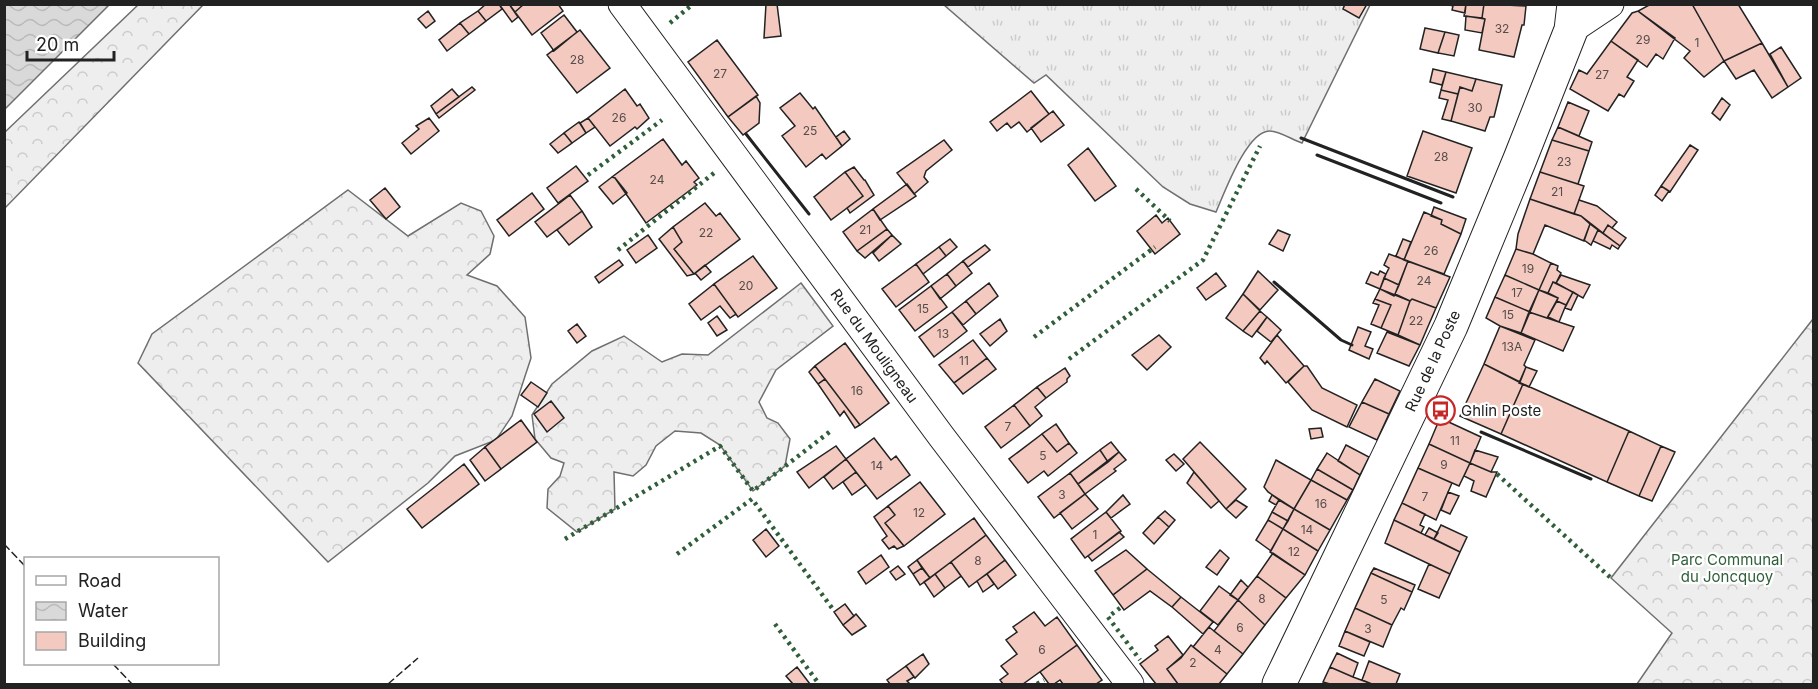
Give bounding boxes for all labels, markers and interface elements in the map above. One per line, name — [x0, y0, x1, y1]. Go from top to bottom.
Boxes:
house number: 32 — [1495, 21, 1509, 36]
scale bar — [27, 24, 114, 62]
house number: 29 — [1636, 32, 1650, 47]
text: 20 m — [36, 34, 79, 55]
house number: 1 — [1695, 35, 1699, 50]
house number: 28 — [570, 52, 584, 67]
house number: 27 — [713, 66, 727, 81]
house number: 27 — [1595, 67, 1609, 82]
house number: 30 — [1468, 100, 1482, 115]
house number: 26 — [612, 110, 626, 125]
house number: 25 — [803, 123, 817, 138]
house number: 28 — [1434, 149, 1448, 164]
house number: 23 — [1557, 154, 1571, 169]
house number: 24 — [650, 172, 665, 187]
house number: 21 — [1551, 184, 1563, 199]
house number: 21 — [859, 222, 871, 237]
house number: 22 — [699, 225, 713, 240]
house number: 26 — [1424, 243, 1438, 258]
house number: 19 — [1522, 261, 1534, 276]
house number: 24 — [1417, 273, 1432, 288]
house number: 20 — [739, 278, 753, 293]
street label: Rue du Mouligneau — [827, 285, 922, 407]
house number: 17 — [1511, 285, 1523, 300]
house number: 15 — [917, 301, 929, 316]
street label: Rue de la Poste — [1401, 307, 1464, 415]
house number: 15 — [1502, 307, 1514, 322]
house number: 22 — [1409, 313, 1423, 328]
house number: 13 — [937, 326, 949, 341]
house number: 13A — [1502, 339, 1522, 354]
house number: 11 — [959, 353, 969, 368]
house number: 16 — [851, 383, 863, 398]
bus stop icon: Ghlin Poste — [1424, 395, 1456, 427]
place label: Ghlin Poste — [1461, 401, 1541, 420]
house number: 7 — [1005, 419, 1012, 434]
house number: 11 — [1450, 433, 1460, 448]
house number: 5 — [1039, 448, 1047, 463]
house number: 9 — [1440, 457, 1448, 472]
house number: 14 — [871, 458, 884, 473]
house number: 3 — [1058, 487, 1066, 502]
house number: 7 — [1422, 489, 1429, 504]
house number: 16 — [1315, 496, 1327, 511]
house number: 12 — [913, 505, 925, 520]
house number: 14 — [1301, 522, 1314, 537]
house number: 1 — [1093, 527, 1097, 542]
house number: 12 — [1288, 544, 1300, 559]
park label: Parc Communal du Joncquoy — [1671, 550, 1783, 586]
house number: 8 — [974, 553, 982, 568]
legend — [24, 557, 219, 665]
text: Road — [78, 570, 121, 591]
house number: 8 — [1258, 591, 1266, 606]
house number: 5 — [1380, 592, 1388, 607]
text: Water — [78, 600, 128, 621]
house number: 6 — [1236, 620, 1244, 635]
house number: 3 — [1364, 621, 1372, 636]
text: Building — [78, 630, 146, 651]
house number: 6 — [1038, 642, 1046, 657]
house number: 4 — [1214, 642, 1222, 657]
house number: 2 — [1189, 655, 1197, 670]

